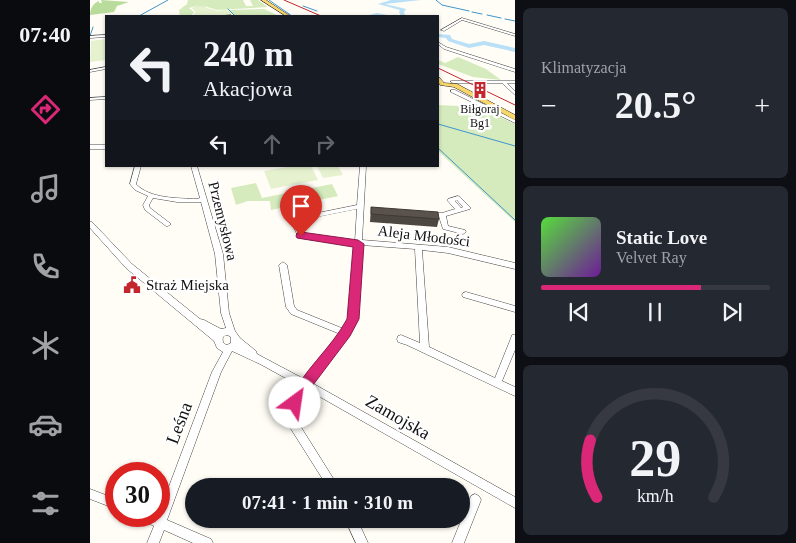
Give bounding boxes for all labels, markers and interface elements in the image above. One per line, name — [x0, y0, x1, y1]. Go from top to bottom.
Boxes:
text: 07:40 — [19, 22, 71, 47]
icon: left — [120, 35, 185, 100]
text: 240 m — [203, 35, 293, 74]
text: Klimatyzacja — [541, 59, 626, 76]
text: Akacjowa — [203, 76, 292, 101]
building icon: Biłgoraj Bg1 — [470, 80, 490, 100]
text: 20.5° — [615, 84, 696, 126]
text: − — [541, 90, 557, 121]
text: + — [754, 90, 770, 121]
icon: directions — [28, 92, 63, 127]
place label: Biłgoraj Bg1 — [460, 102, 500, 130]
icon: left — [205, 130, 233, 158]
icon: ahead — [258, 130, 286, 158]
icon: right — [311, 130, 339, 158]
icon: music — [28, 171, 63, 206]
street label: Przemysłowa — [205, 180, 241, 262]
pin — [280, 185, 322, 236]
icon: arrive — [287, 192, 315, 220]
street label: Aleja Młodości — [377, 222, 471, 250]
text: Static Love — [616, 227, 707, 248]
icon: phone — [28, 249, 63, 284]
text: Velvet Ray — [616, 249, 687, 266]
public building icon: Straż Miejska — [122, 275, 142, 295]
place label: Straż Miejska — [146, 277, 229, 293]
icon: previous — [565, 298, 593, 326]
icon: pause — [641, 298, 669, 326]
icon: next — [718, 298, 746, 326]
icon: climate — [28, 328, 63, 363]
position arrow — [268, 376, 320, 428]
street label: Zamojska — [362, 391, 434, 443]
street label: Leśna — [162, 399, 196, 447]
icon: car — [28, 407, 63, 442]
text: 29 — [630, 430, 682, 487]
speed limit sign: 30 — [105, 462, 170, 527]
icon: filters — [28, 486, 63, 521]
text: km/h — [637, 486, 674, 506]
text: 07:41 · 1 min · 310 m — [242, 492, 413, 513]

